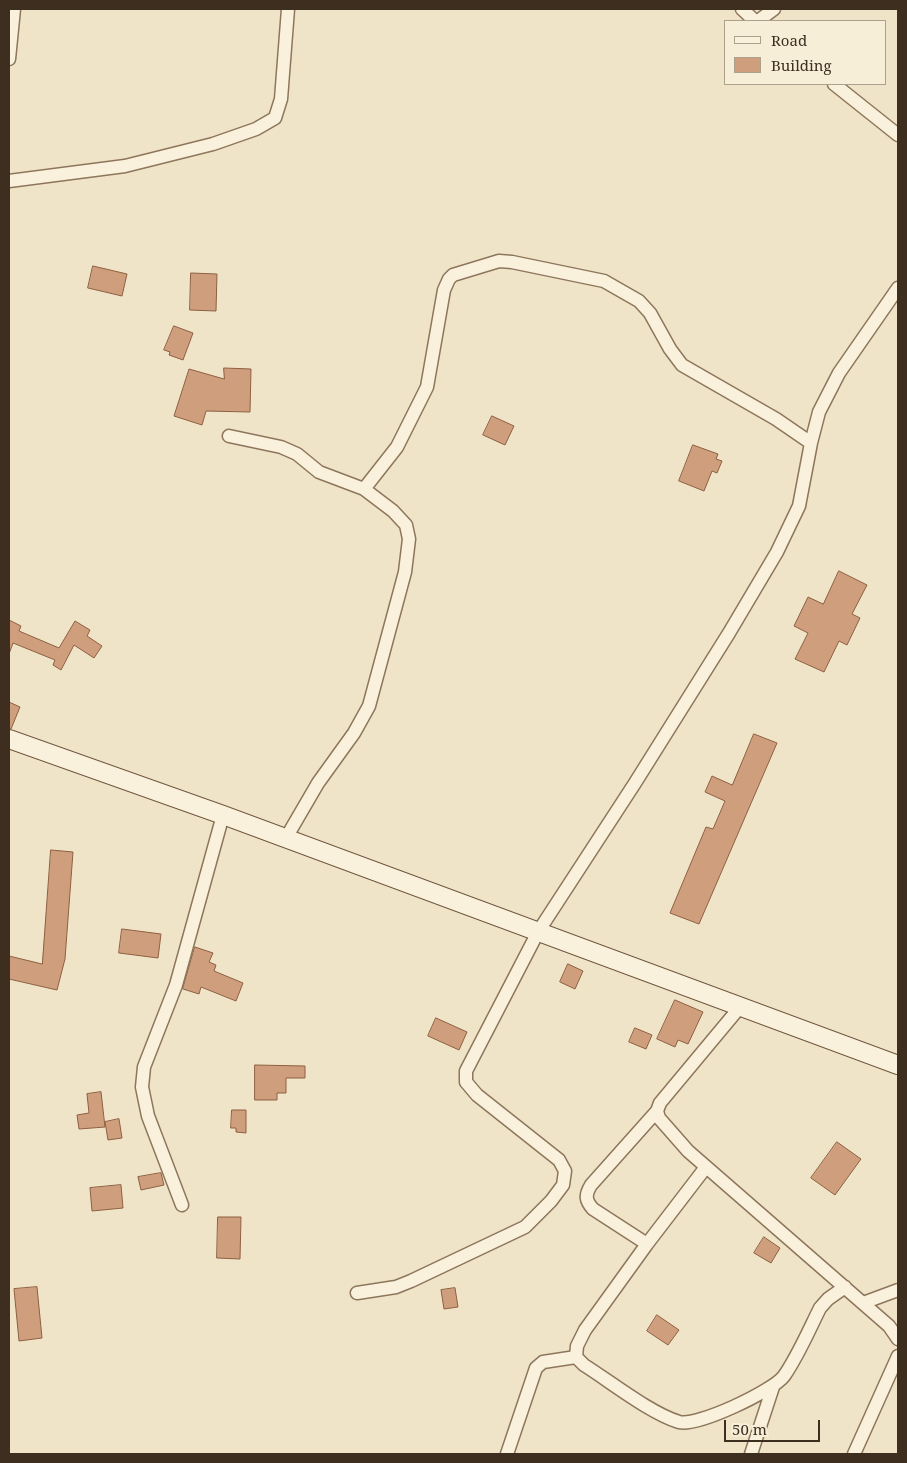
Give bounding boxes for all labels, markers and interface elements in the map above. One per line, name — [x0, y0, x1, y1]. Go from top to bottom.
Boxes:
legend — [724, 20, 887, 85]
text: Road — [771, 30, 807, 50]
text: Building — [771, 55, 832, 75]
scale bar — [727, 1410, 823, 1442]
text: 50 m — [732, 1419, 767, 1439]

